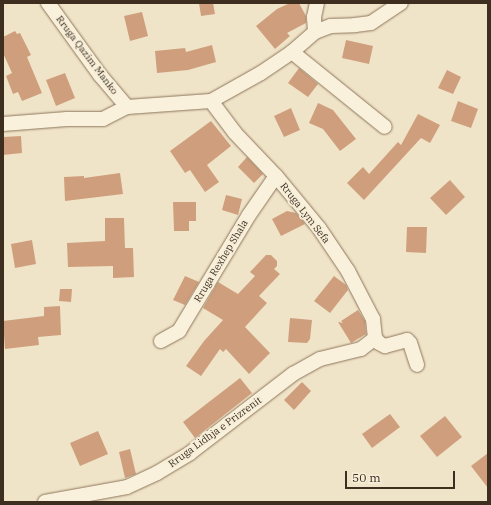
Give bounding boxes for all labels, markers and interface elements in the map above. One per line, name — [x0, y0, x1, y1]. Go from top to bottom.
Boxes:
street label: Rruga Qazim Manko — [54, 13, 120, 97]
street label: Rruga Lym Sefa — [278, 180, 332, 246]
street label: Rruga Rexhep Shala — [192, 218, 250, 304]
street label: Rruga Lidhja e Prizrenit — [166, 394, 264, 470]
scale bar — [347, 463, 457, 489]
text: 50 m — [352, 470, 381, 485]

